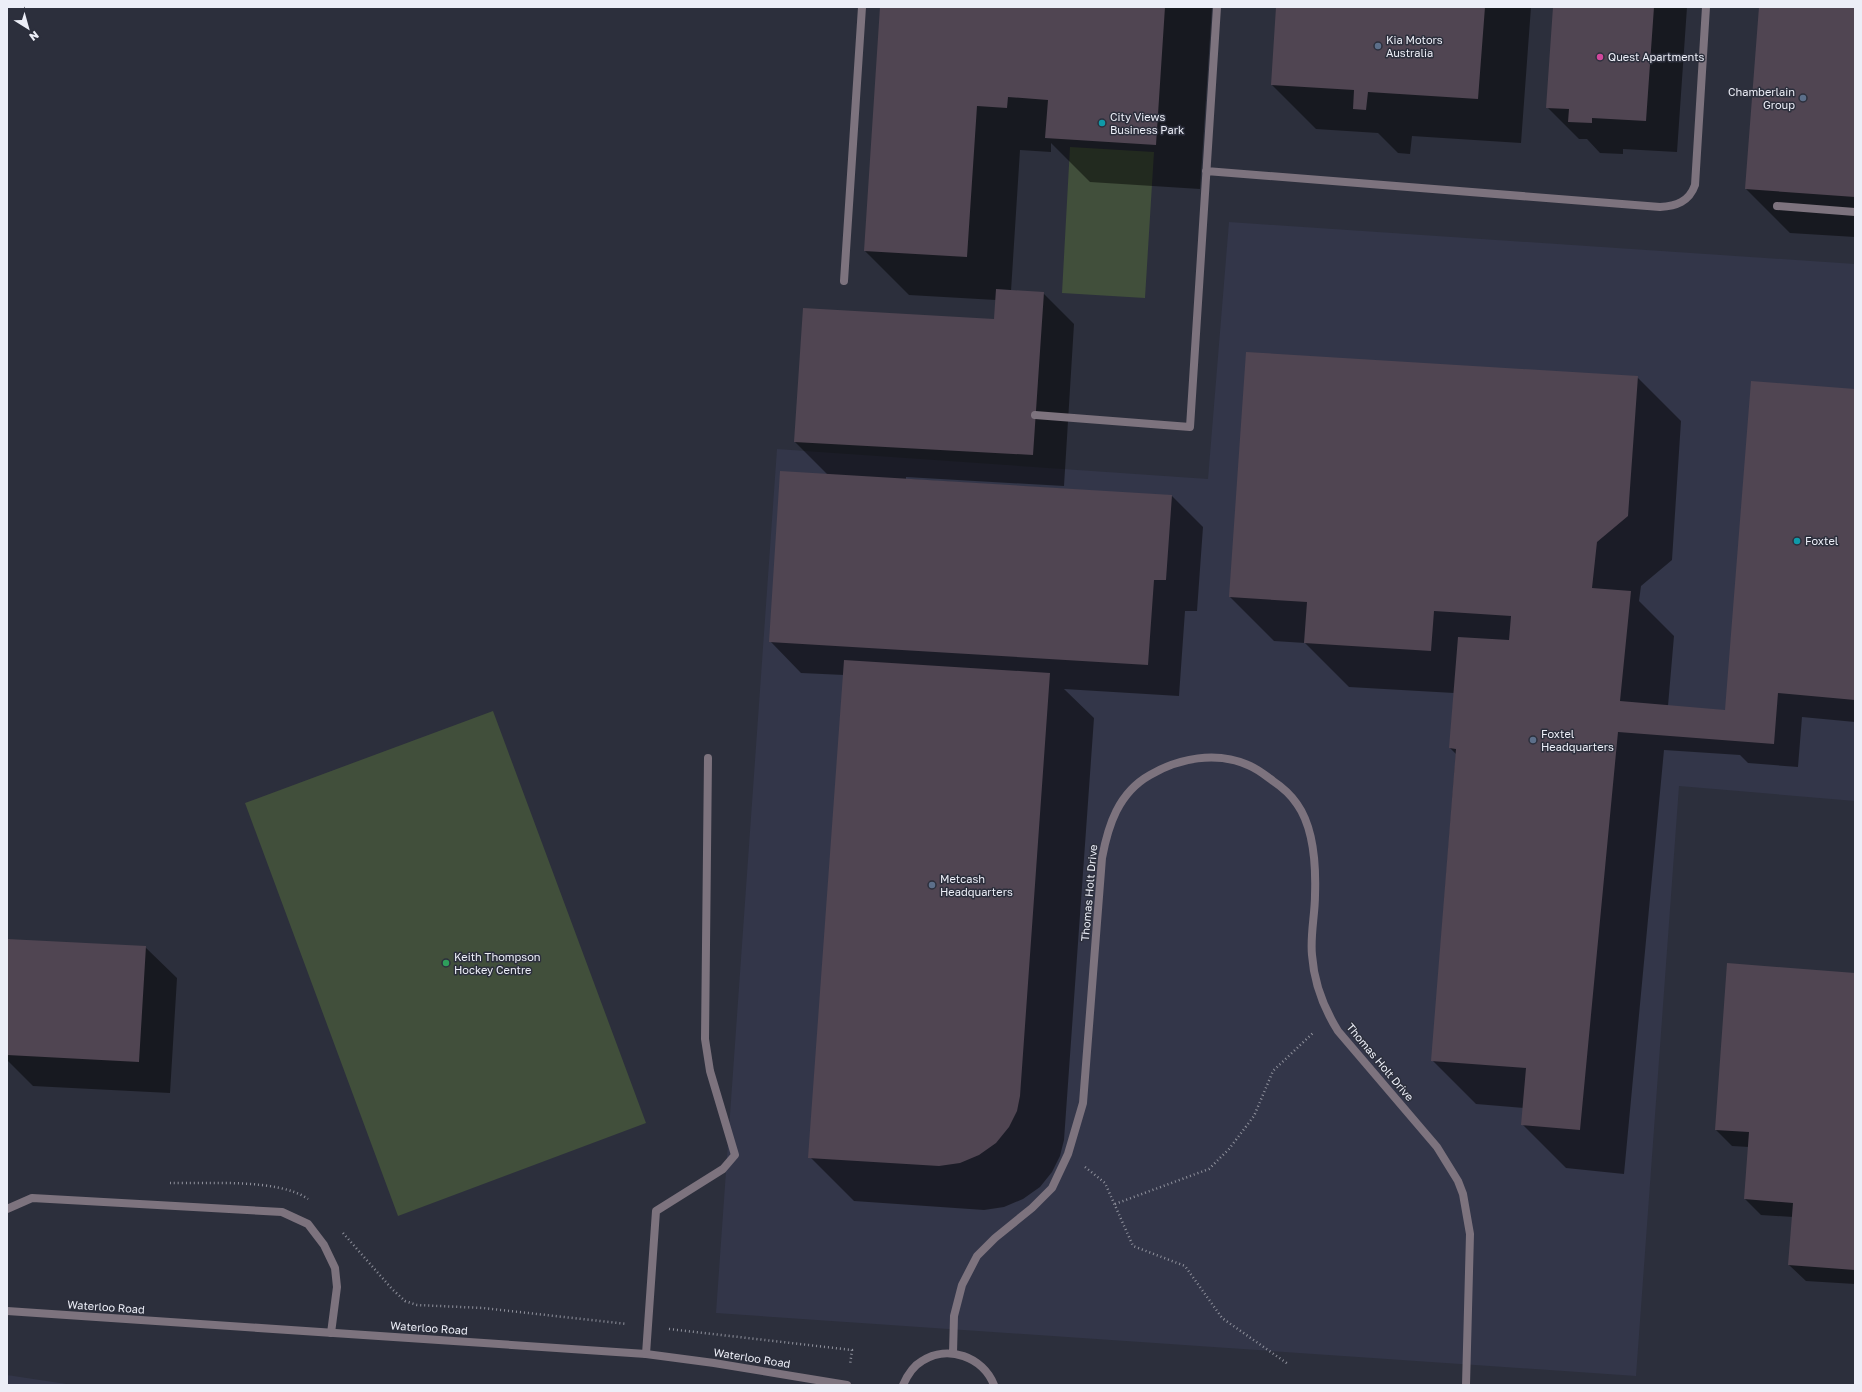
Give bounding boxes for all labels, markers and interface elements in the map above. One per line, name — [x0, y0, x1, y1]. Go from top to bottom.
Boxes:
north arrow — [8, 8, 48, 48]
text: N — [27, 29, 42, 44]
place label: Kia Motors Australia — [1386, 33, 1443, 59]
marker: Kia Motors Australia — [1373, 41, 1383, 51]
place label: Quest Apartments — [1608, 50, 1705, 63]
marker: Quest Apartments — [1595, 52, 1605, 62]
place label: Chamberlain Group — [1728, 85, 1795, 111]
marker: Chamberlain Group — [1798, 93, 1808, 103]
place label: City Views Business Park — [1110, 110, 1184, 136]
marker: City Views Business Park — [1097, 118, 1107, 128]
place label: Foxtel — [1805, 534, 1839, 547]
marker: Foxtel — [1792, 536, 1802, 546]
place label: Foxtel Headquarters — [1541, 727, 1614, 753]
marker: Foxtel Headquarters — [1528, 735, 1538, 745]
street label: Thomas Holt Drive — [1078, 844, 1099, 942]
place label: Metcash Headquarters — [940, 872, 1013, 898]
marker: Metcash Headquarters — [927, 880, 937, 890]
place label: Keith Thompson Hockey Centre — [454, 950, 541, 976]
marker: Keith Thompson Hockey Centre — [441, 958, 451, 968]
street label: Thomas Holt Drive — [1344, 1020, 1417, 1103]
street label: Waterloo Road — [67, 1297, 145, 1316]
street label: Waterloo Road — [390, 1318, 468, 1337]
street label: Waterloo Road — [713, 1345, 791, 1370]

